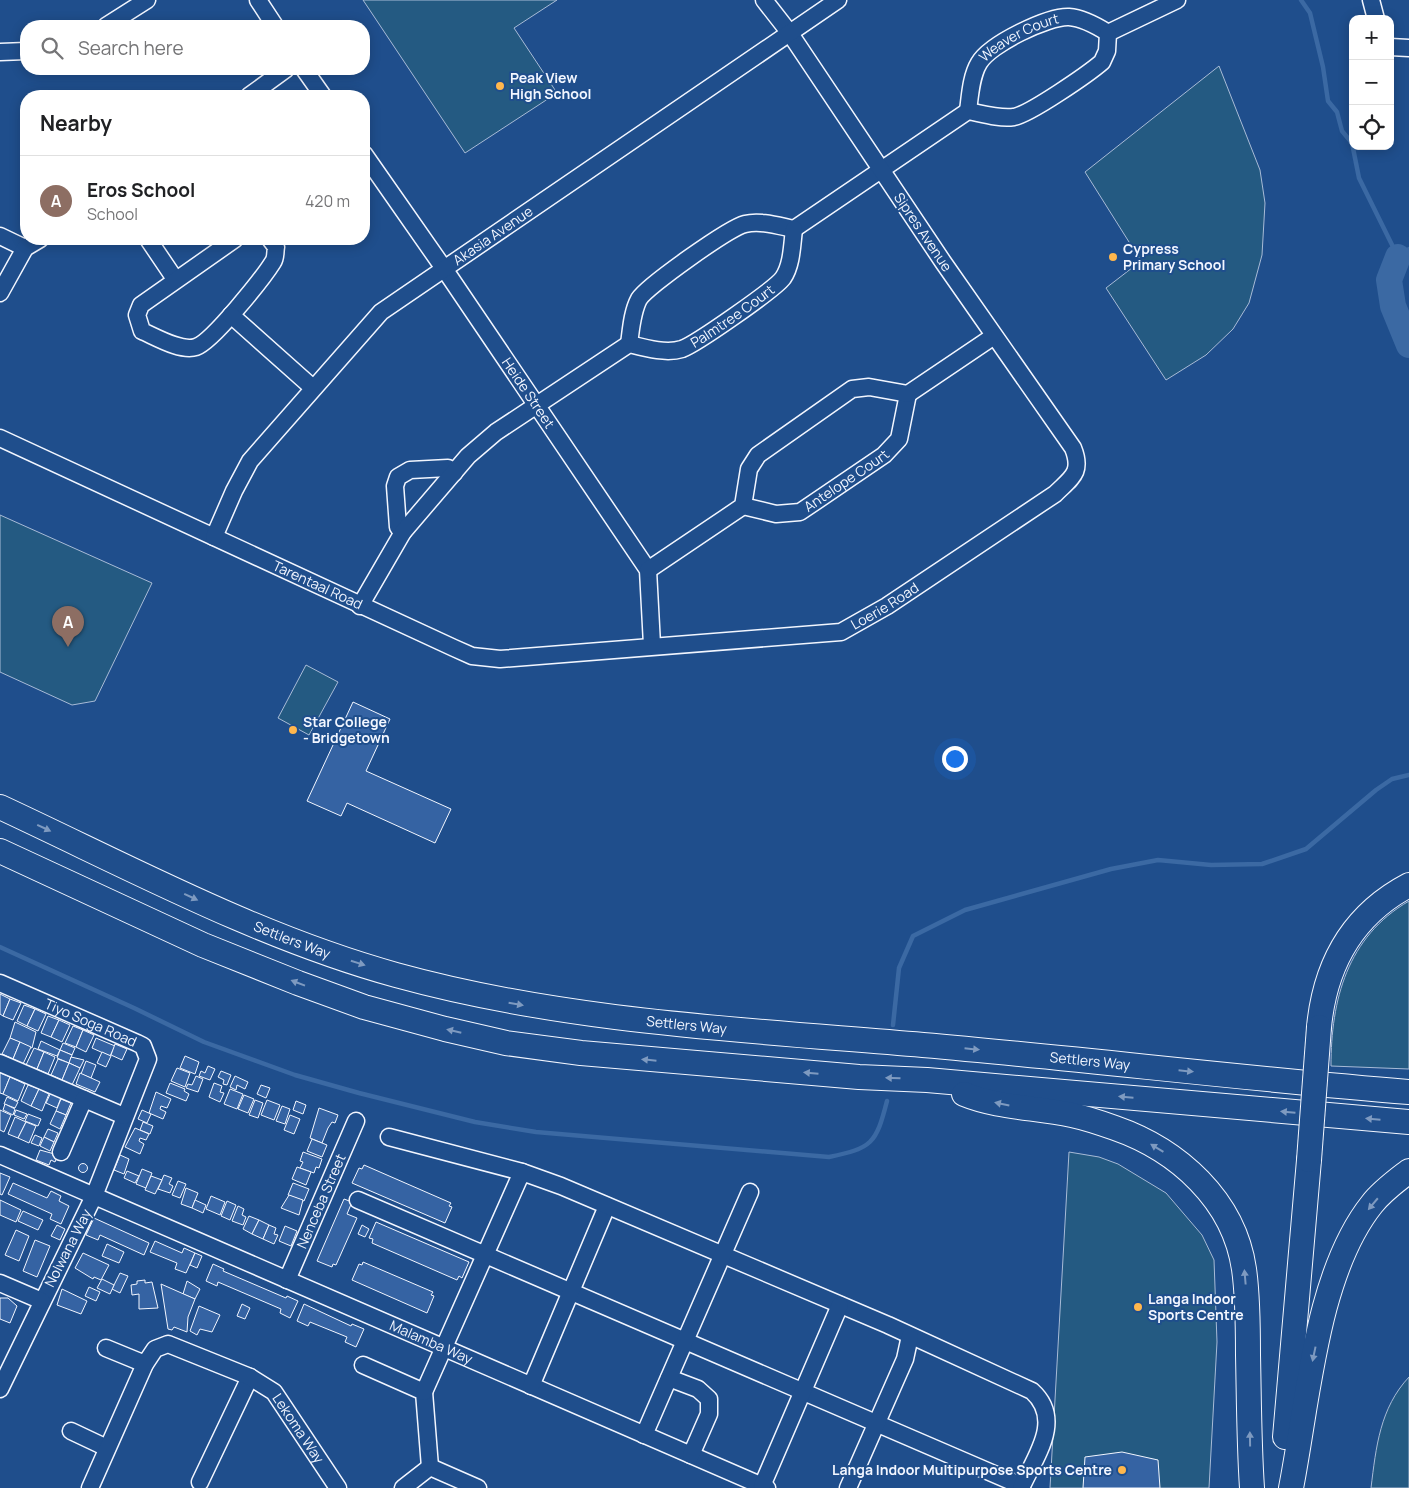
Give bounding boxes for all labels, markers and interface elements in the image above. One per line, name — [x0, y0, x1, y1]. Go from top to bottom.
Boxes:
street label: Weaver Court — [974, 8, 1061, 66]
map controls — [1349, 15, 1394, 150]
button: + — [1349, 15, 1394, 60]
search box — [20, 20, 370, 75]
icon: search — [38, 34, 66, 62]
text: Search here — [78, 35, 184, 61]
button: − — [1349, 60, 1394, 105]
place label: Peak View High School — [510, 68, 591, 103]
marker: Peak View High School — [494, 80, 506, 92]
button: locate — [1349, 105, 1394, 150]
text: Nearby — [40, 109, 112, 137]
text: Eros School — [87, 177, 195, 203]
street label: Sipres Avenue — [890, 189, 957, 275]
text: A — [51, 190, 61, 212]
text: 420 m — [305, 190, 350, 212]
street label: Akasia Avenue — [449, 201, 536, 269]
text: School — [87, 203, 138, 225]
place label: Cypress Primary School — [1123, 239, 1225, 274]
marker: Cypress Primary School — [1107, 251, 1119, 263]
street label: Palmtree Court — [687, 280, 778, 352]
street label: Heide Street — [498, 354, 560, 432]
street label: Antelope Court — [800, 445, 893, 516]
street label: Tarentaal Road — [270, 556, 366, 613]
street label: Loerie Road — [847, 578, 922, 634]
pin: A — [52, 606, 84, 647]
place label: Star College - Bridgetown — [303, 712, 390, 747]
marker: Star College - Bridgetown — [287, 724, 299, 736]
your location — [942, 746, 968, 772]
one-way arrow — [37, 824, 51, 832]
one-way arrow — [184, 893, 198, 901]
street label: Settlers Way — [251, 916, 334, 963]
one-way arrow — [351, 960, 366, 968]
one-way arrow — [291, 979, 306, 986]
street label: Tiyo Soga Road — [42, 994, 140, 1051]
one-way arrow — [508, 1000, 524, 1008]
street label: Settlers Way — [645, 1011, 728, 1038]
one-way arrow — [446, 1027, 461, 1035]
one-way arrow — [964, 1046, 980, 1054]
street label: Settlers Way — [1049, 1047, 1132, 1074]
one-way arrow — [640, 1056, 656, 1064]
one-way arrow — [1178, 1068, 1194, 1076]
one-way arrow — [802, 1069, 818, 1077]
one-way arrow — [885, 1074, 901, 1082]
one-way arrow — [1118, 1093, 1134, 1101]
one-way arrow — [994, 1100, 1010, 1108]
one-way arrow — [1280, 1108, 1296, 1116]
one-way arrow — [1365, 1115, 1381, 1123]
one-way arrow — [1150, 1143, 1163, 1153]
street label: Nenceba Street — [292, 1150, 350, 1251]
one-way arrow — [1368, 1198, 1379, 1210]
street label: Nolwana Way — [40, 1205, 96, 1290]
one-way arrow — [1241, 1269, 1249, 1285]
place label: Langa Indoor Sports Centre — [1148, 1289, 1244, 1324]
marker: Langa Indoor Sports Centre — [1132, 1301, 1144, 1313]
street label: Malamba Way — [387, 1315, 476, 1368]
one-way arrow — [1310, 1346, 1318, 1362]
street label: Lekoma Way — [269, 1389, 329, 1467]
one-way arrow — [1246, 1431, 1254, 1447]
place label: Langa Indoor Multipurpose Sports Centre — [832, 1460, 1112, 1479]
marker: Langa Indoor Multipurpose Sports Centre — [1116, 1464, 1128, 1476]

